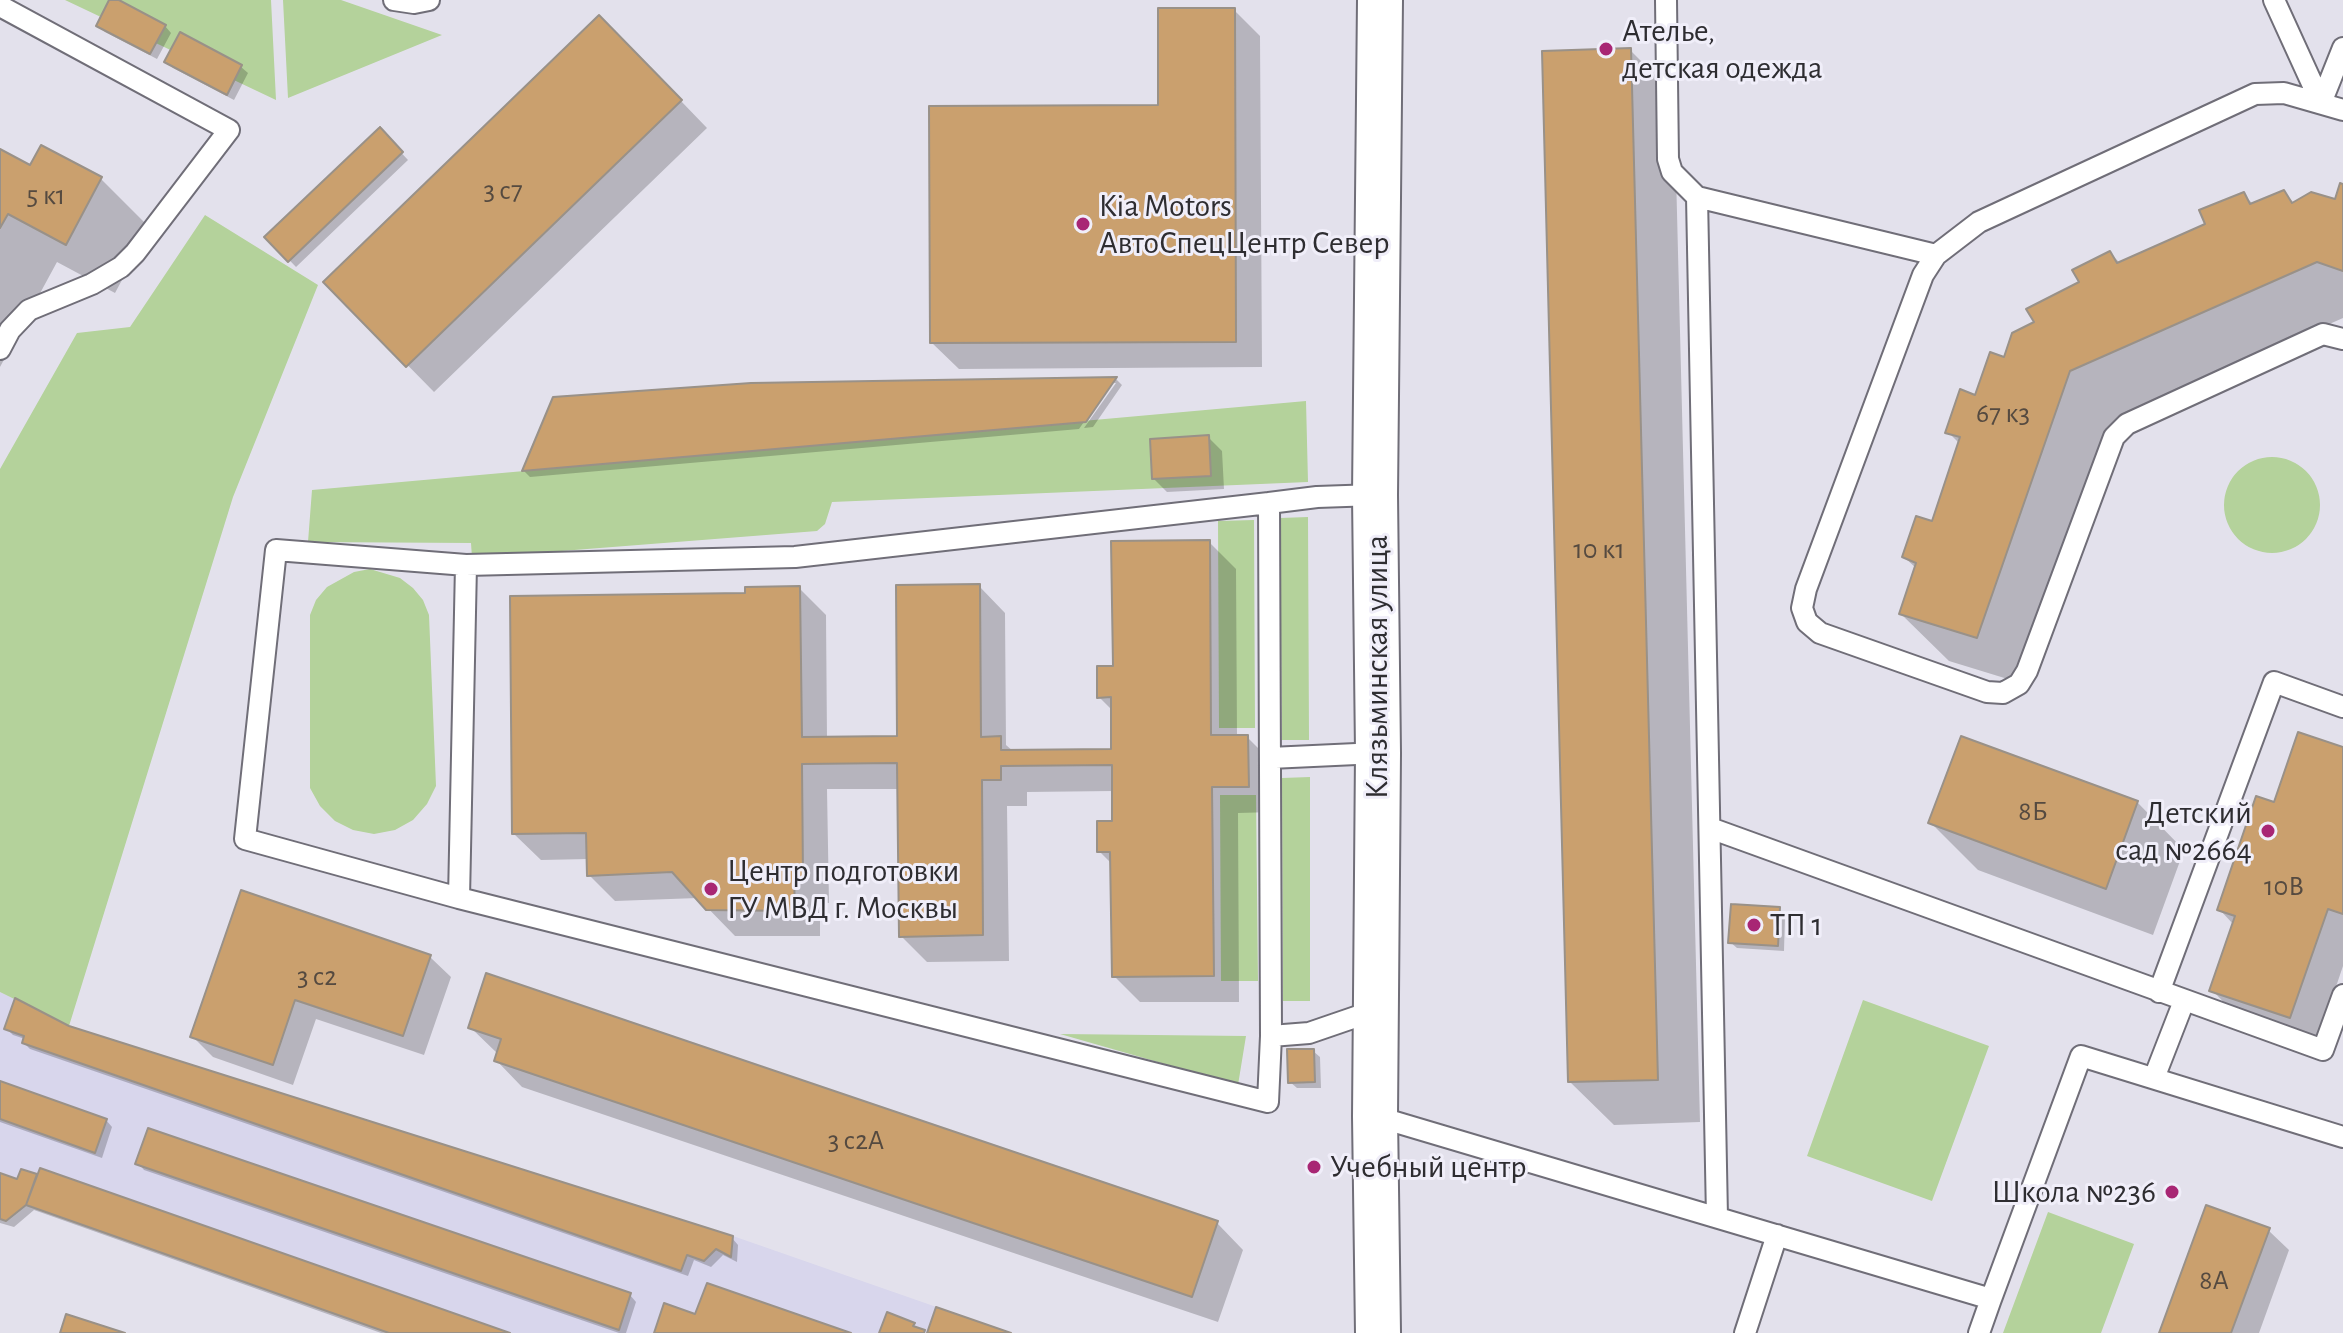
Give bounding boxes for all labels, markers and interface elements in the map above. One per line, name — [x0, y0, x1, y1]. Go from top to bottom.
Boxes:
place label: Ателье, детская одежда — [1622, 12, 1823, 87]
marker: Ателье, детская одежда — [1597, 40, 1615, 58]
house number: 3 с7 — [483, 174, 523, 208]
house number: 5 к1 — [27, 179, 65, 213]
place label: Kia Motors АвтоСпецЦентр Север — [1099, 187, 1390, 262]
marker: Kia Motors АвтоСпецЦентр Север — [1074, 215, 1092, 233]
house number: 67 к3 — [1976, 397, 2030, 431]
house number: 10 к1 — [1573, 533, 1625, 567]
street label: Клязьминская улица — [1358, 535, 1396, 799]
place label: Детский сад №2664 — [2115, 794, 2252, 869]
house number: 8Б — [2018, 795, 2048, 829]
marker: Детский сад №2664 — [2259, 822, 2277, 840]
place label: Центр подготовки ГУ МВД г. Москвы — [727, 852, 960, 927]
house number: 10В — [2264, 870, 2304, 904]
marker: Центр подготовки ГУ МВД г. Москвы — [702, 880, 720, 898]
place label: ТП 1 — [1770, 906, 1823, 944]
marker: ТП 1 — [1745, 916, 1763, 934]
house number: 3 с2 — [297, 960, 337, 994]
house number: 3 с2А — [828, 1124, 884, 1158]
place label: Учебный центр — [1330, 1148, 1526, 1186]
marker: Учебный центр — [1305, 1158, 1323, 1176]
place label: Школа №236 — [1992, 1173, 2156, 1211]
marker: Школа №236 — [2163, 1183, 2181, 1201]
house number: 8А — [2199, 1264, 2229, 1298]

